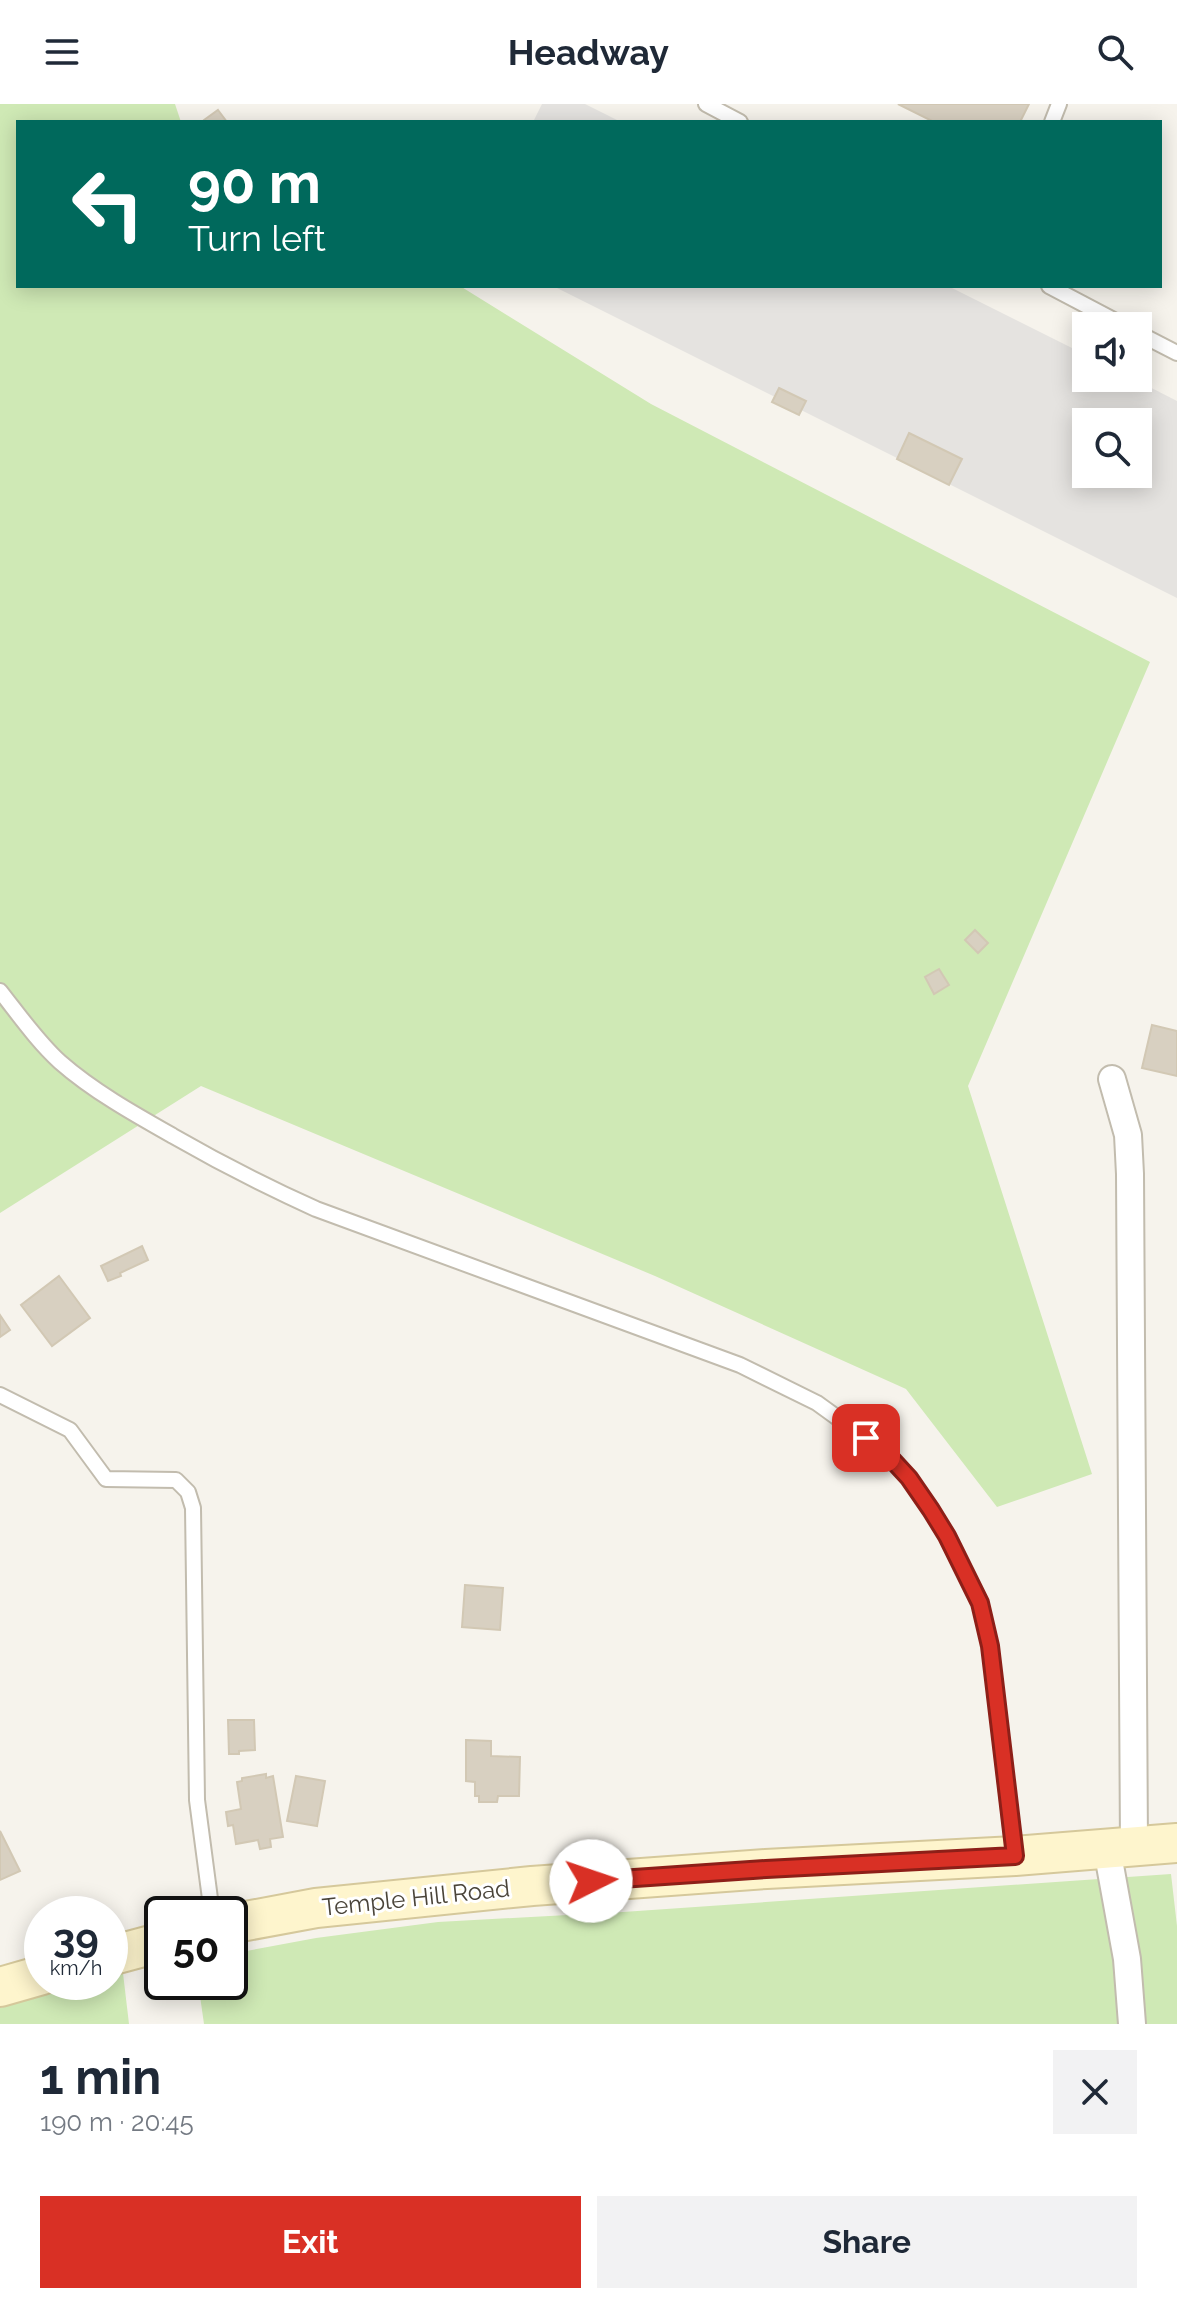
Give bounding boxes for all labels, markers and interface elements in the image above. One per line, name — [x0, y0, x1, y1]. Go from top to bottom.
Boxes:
icon: menu — [40, 30, 84, 74]
icon: search — [1093, 30, 1137, 74]
text: Headway — [508, 31, 669, 73]
text: 90 m — [188, 150, 321, 216]
icon: left — [56, 152, 160, 256]
text: Turn left — [188, 217, 326, 259]
map controls — [1072, 312, 1152, 488]
button: sound — [1072, 312, 1152, 392]
button: search — [1072, 408, 1152, 488]
pin — [832, 1404, 900, 1472]
icon: arrive — [844, 1416, 888, 1460]
position arrow — [549, 1839, 633, 1923]
street label: Temple Hill Road — [321, 1873, 511, 1922]
speed limit sign: 50 — [144, 1896, 248, 2000]
text: 39 — [53, 1914, 99, 1961]
text: km/h — [50, 1956, 102, 1980]
text: 1 min — [40, 2049, 161, 2105]
button: close — [1053, 2050, 1137, 2134]
text: 190 m · 20:45 — [40, 2107, 194, 2137]
button: Exit — [40, 2196, 581, 2288]
button: Share — [597, 2196, 1137, 2288]

